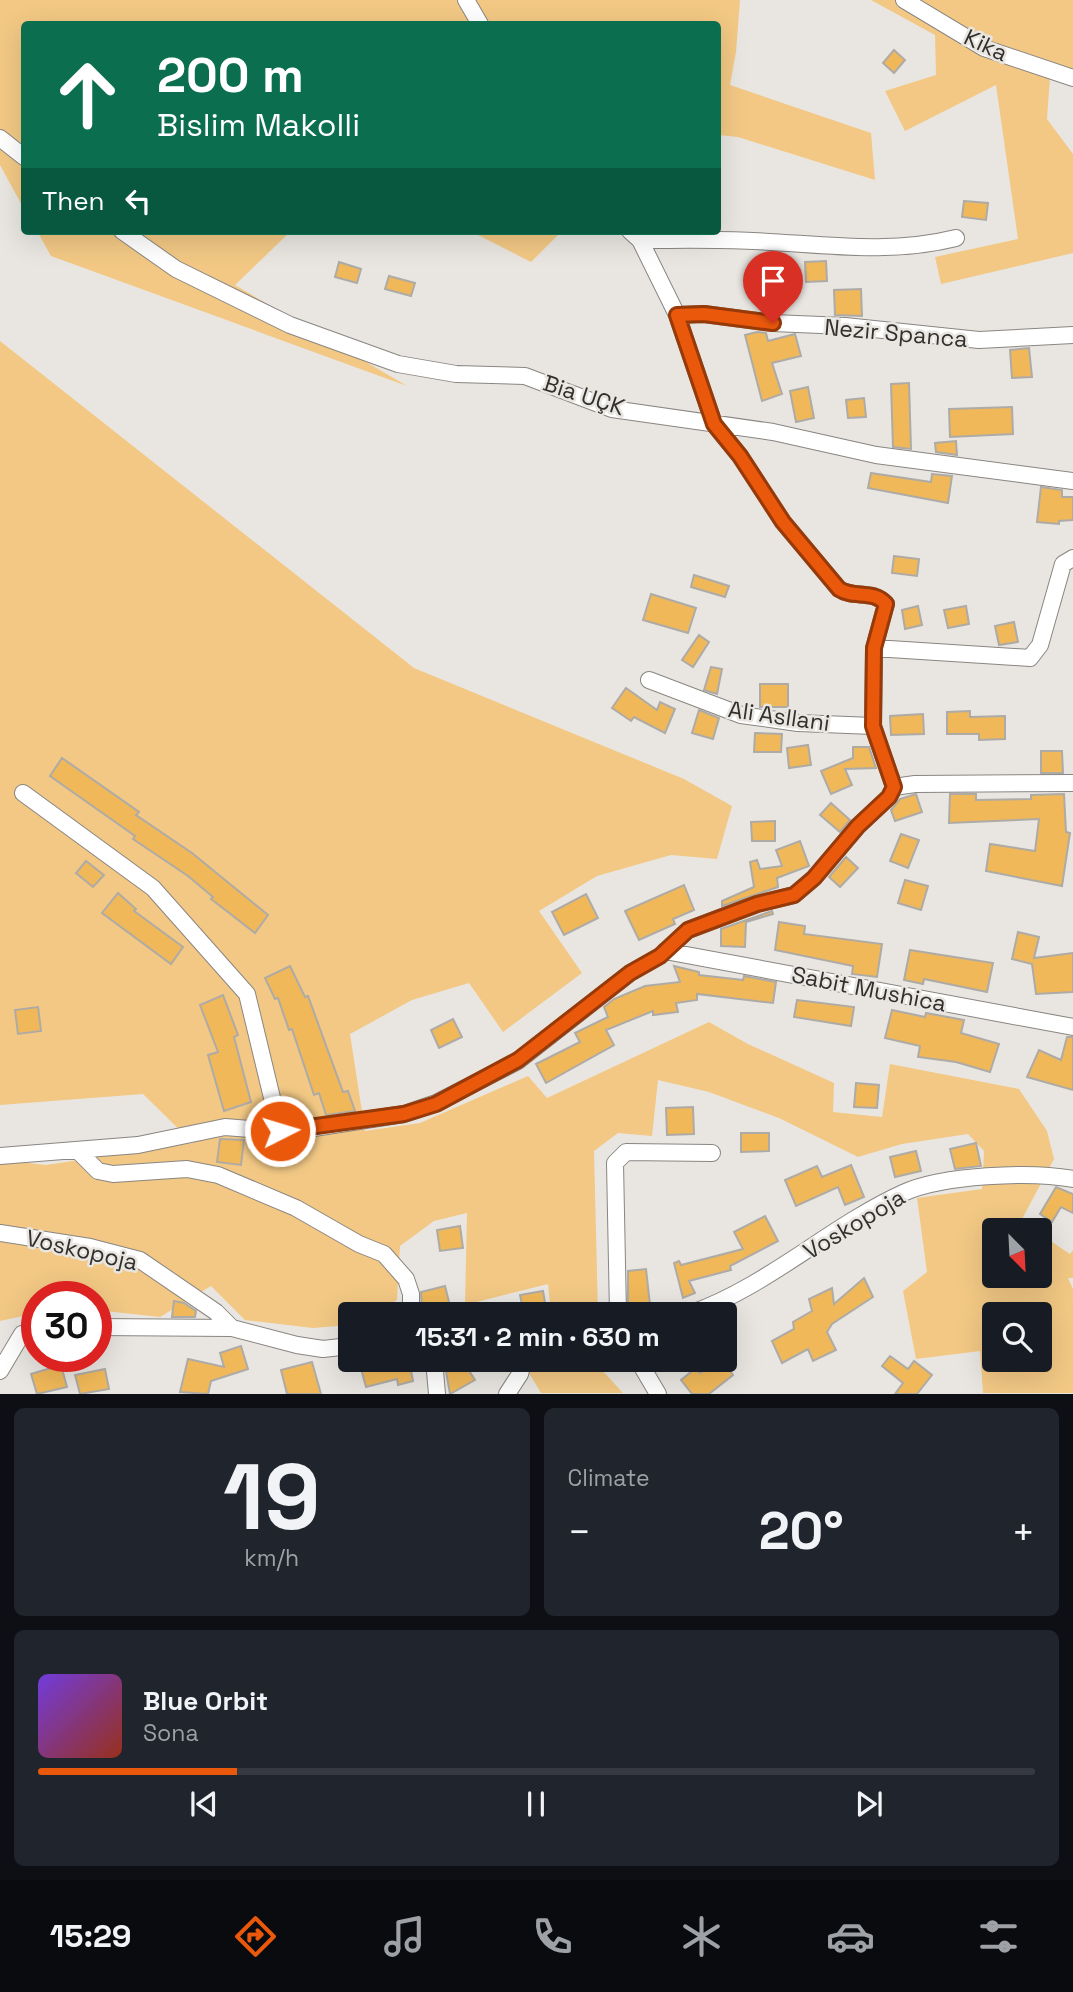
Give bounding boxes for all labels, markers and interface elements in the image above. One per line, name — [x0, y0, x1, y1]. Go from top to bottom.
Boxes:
street label: Kika — [959, 22, 1013, 68]
text: 200 m — [157, 44, 304, 106]
icon: ahead — [42, 49, 133, 140]
text: Bislim Makolli — [157, 105, 360, 145]
icon: left — [119, 182, 157, 220]
text: Then — [42, 184, 105, 218]
pin — [743, 251, 803, 323]
icon: arrive — [754, 262, 792, 300]
street label: Nezir Spanca — [823, 312, 969, 354]
street label: Bia UÇK — [539, 368, 629, 422]
street label: Ali Asllani — [726, 694, 832, 738]
street label: Sabit Mushica — [789, 959, 949, 1019]
position arrow — [243, 1094, 317, 1168]
street label: Voskopoja — [798, 1182, 910, 1266]
north arrow — [982, 1218, 1052, 1288]
map controls — [982, 1218, 1052, 1372]
street label: Voskopoja — [23, 1223, 141, 1277]
speed limit sign: 30 — [21, 1281, 112, 1372]
button: search — [982, 1302, 1052, 1372]
text: 15:31 · 2 min · 630 m — [415, 1320, 660, 1354]
text: 19 — [223, 1439, 320, 1556]
text: Climate — [568, 1463, 650, 1493]
text: 20° — [759, 1498, 844, 1564]
text: − — [568, 1508, 591, 1556]
text: + — [1011, 1508, 1035, 1556]
text: km/h — [244, 1543, 299, 1573]
text: Blue Orbit — [143, 1684, 268, 1718]
text: Sona — [143, 1718, 199, 1748]
icon: previous — [185, 1785, 223, 1823]
icon: pause — [517, 1785, 555, 1823]
icon: next — [850, 1785, 888, 1823]
icon: directions — [231, 1912, 280, 1961]
icon: music — [380, 1912, 429, 1961]
icon: phone — [528, 1912, 577, 1961]
icon: climate — [677, 1912, 726, 1961]
icon: car — [826, 1912, 875, 1961]
icon: filters — [974, 1912, 1023, 1961]
text: 15:29 — [50, 1916, 132, 1956]

